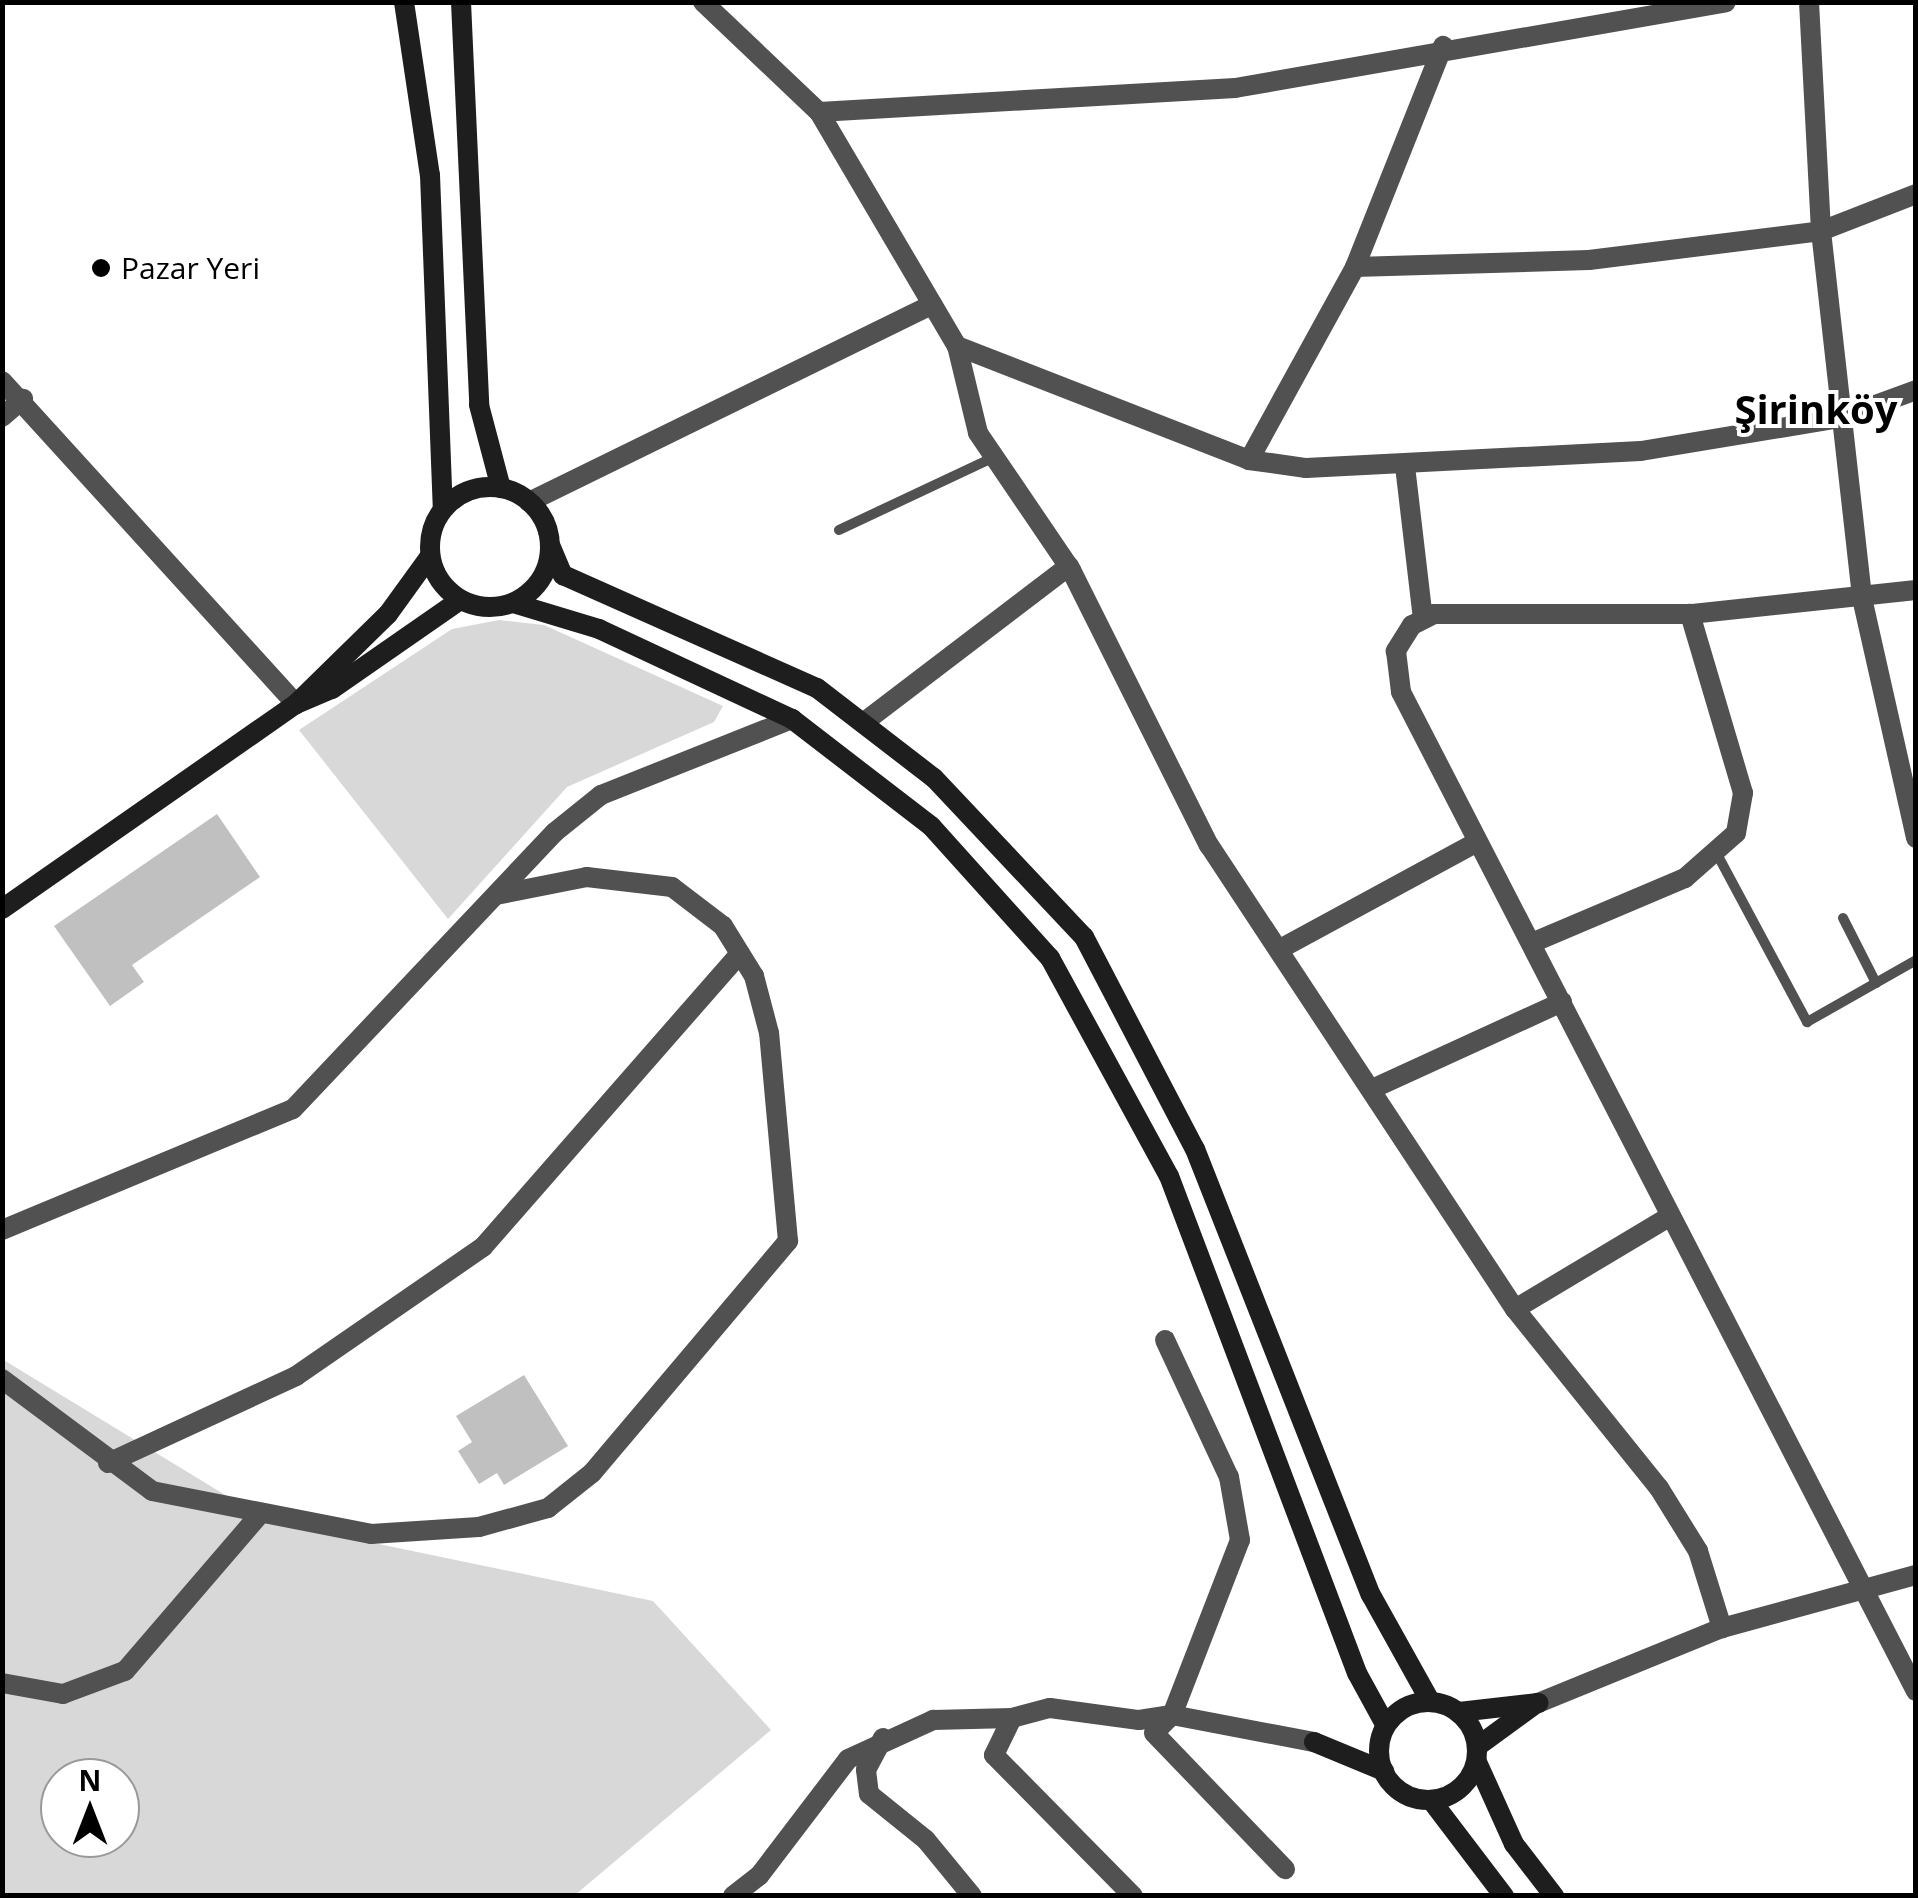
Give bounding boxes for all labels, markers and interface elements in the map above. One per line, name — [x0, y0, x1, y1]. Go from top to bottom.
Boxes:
place label: Pazar Yeri — [121, 250, 260, 286]
marker: Pazar Yeri — [90, 257, 112, 279]
district label: Şirinköy — [1734, 385, 1898, 433]
north arrow — [40, 1758, 140, 1858]
text: N — [79, 1761, 101, 1799]

